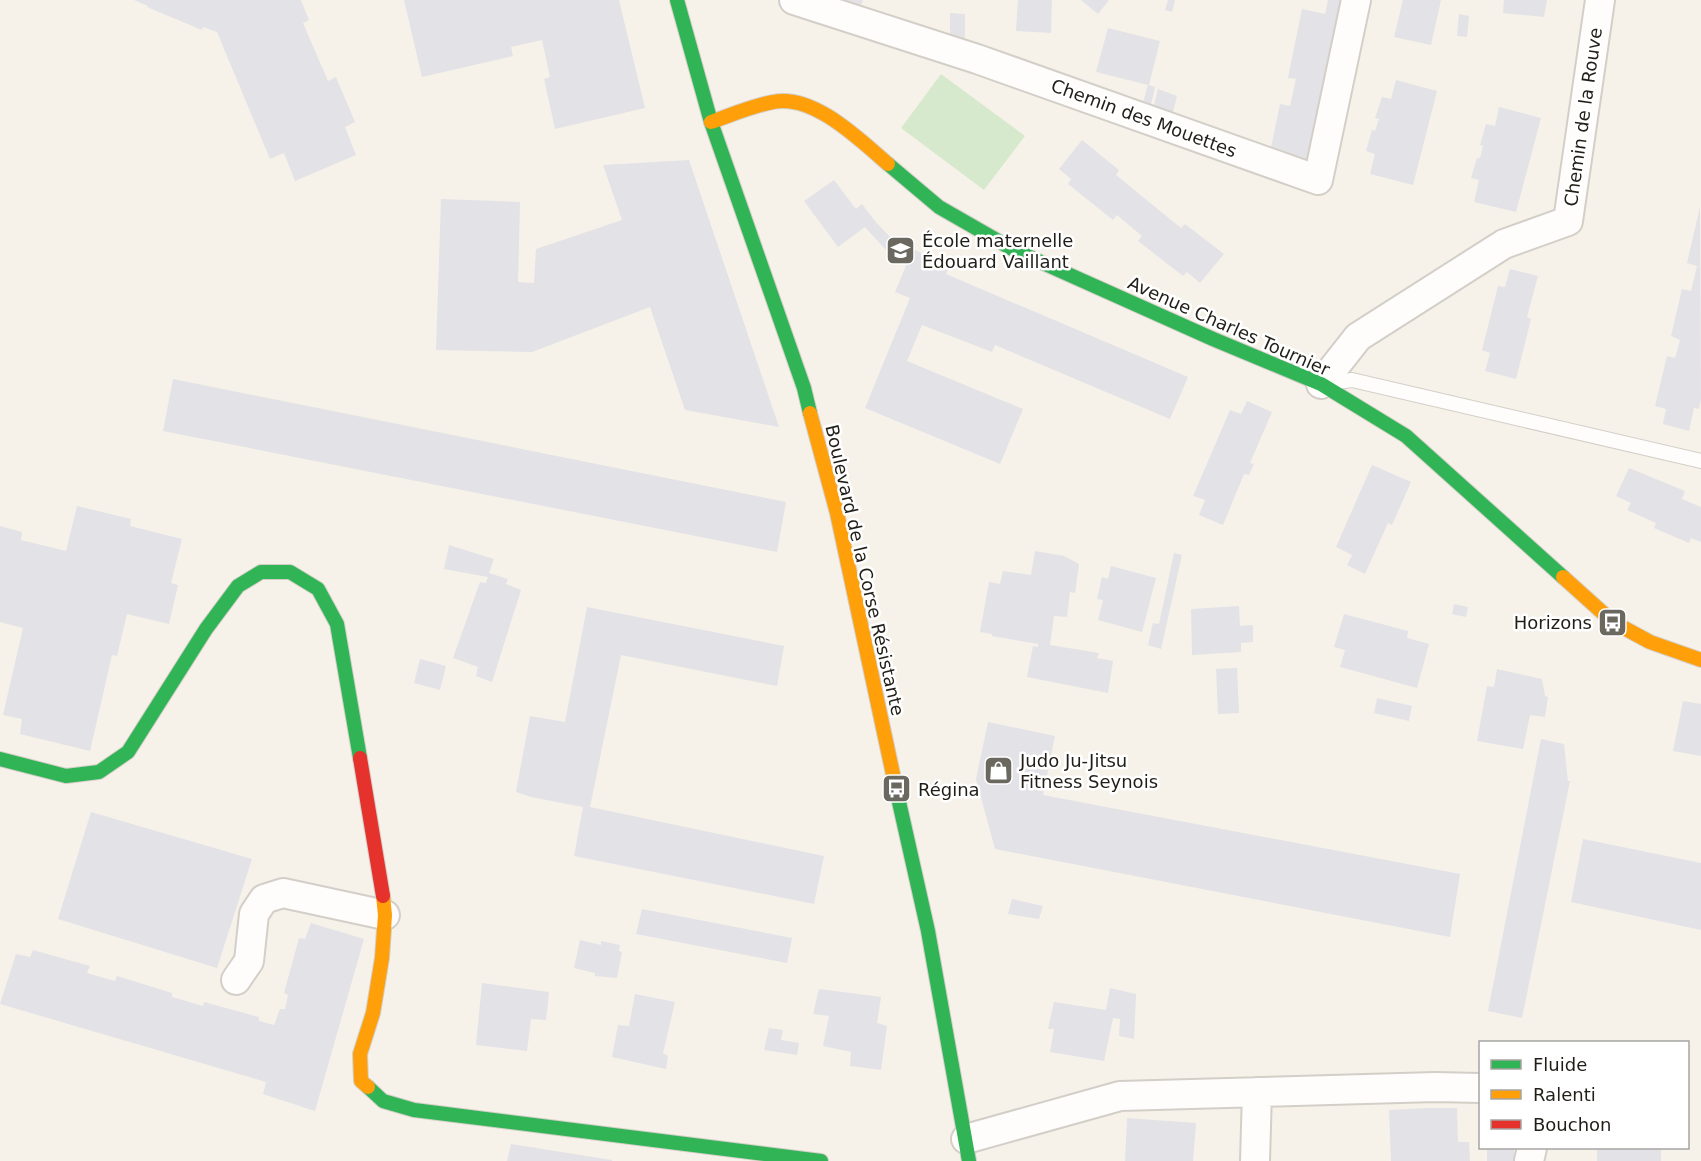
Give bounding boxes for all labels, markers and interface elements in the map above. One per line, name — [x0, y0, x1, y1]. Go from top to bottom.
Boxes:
street label: Chemin de la Rouve — [1560, 26, 1606, 208]
street label: Chemin des Mouettes — [1048, 75, 1240, 161]
place label: École maternelle Édouard Vaillant — [922, 230, 1073, 272]
school or university icon: École maternelle Édouard Vaillant — [885, 234, 917, 266]
street label: Avenue Charles Tournier — [1125, 272, 1334, 380]
street label: Boulevard de la Corse Résistante — [821, 422, 909, 718]
bus stop icon: Horizons — [1597, 606, 1629, 638]
place label: Horizons — [1514, 612, 1592, 633]
place label: Judo Ju-Jitsu Fitness Seynois — [1019, 750, 1158, 792]
shop icon: Judo Ju-Jitsu Fitness Seynois — [983, 754, 1015, 786]
bus stop icon: Régina — [881, 773, 913, 805]
place label: Régina — [918, 779, 980, 800]
legend — [1479, 1041, 1689, 1149]
text: Fluide — [1533, 1054, 1587, 1075]
text: Ralenti — [1533, 1084, 1596, 1105]
text: Bouchon — [1533, 1114, 1612, 1135]

